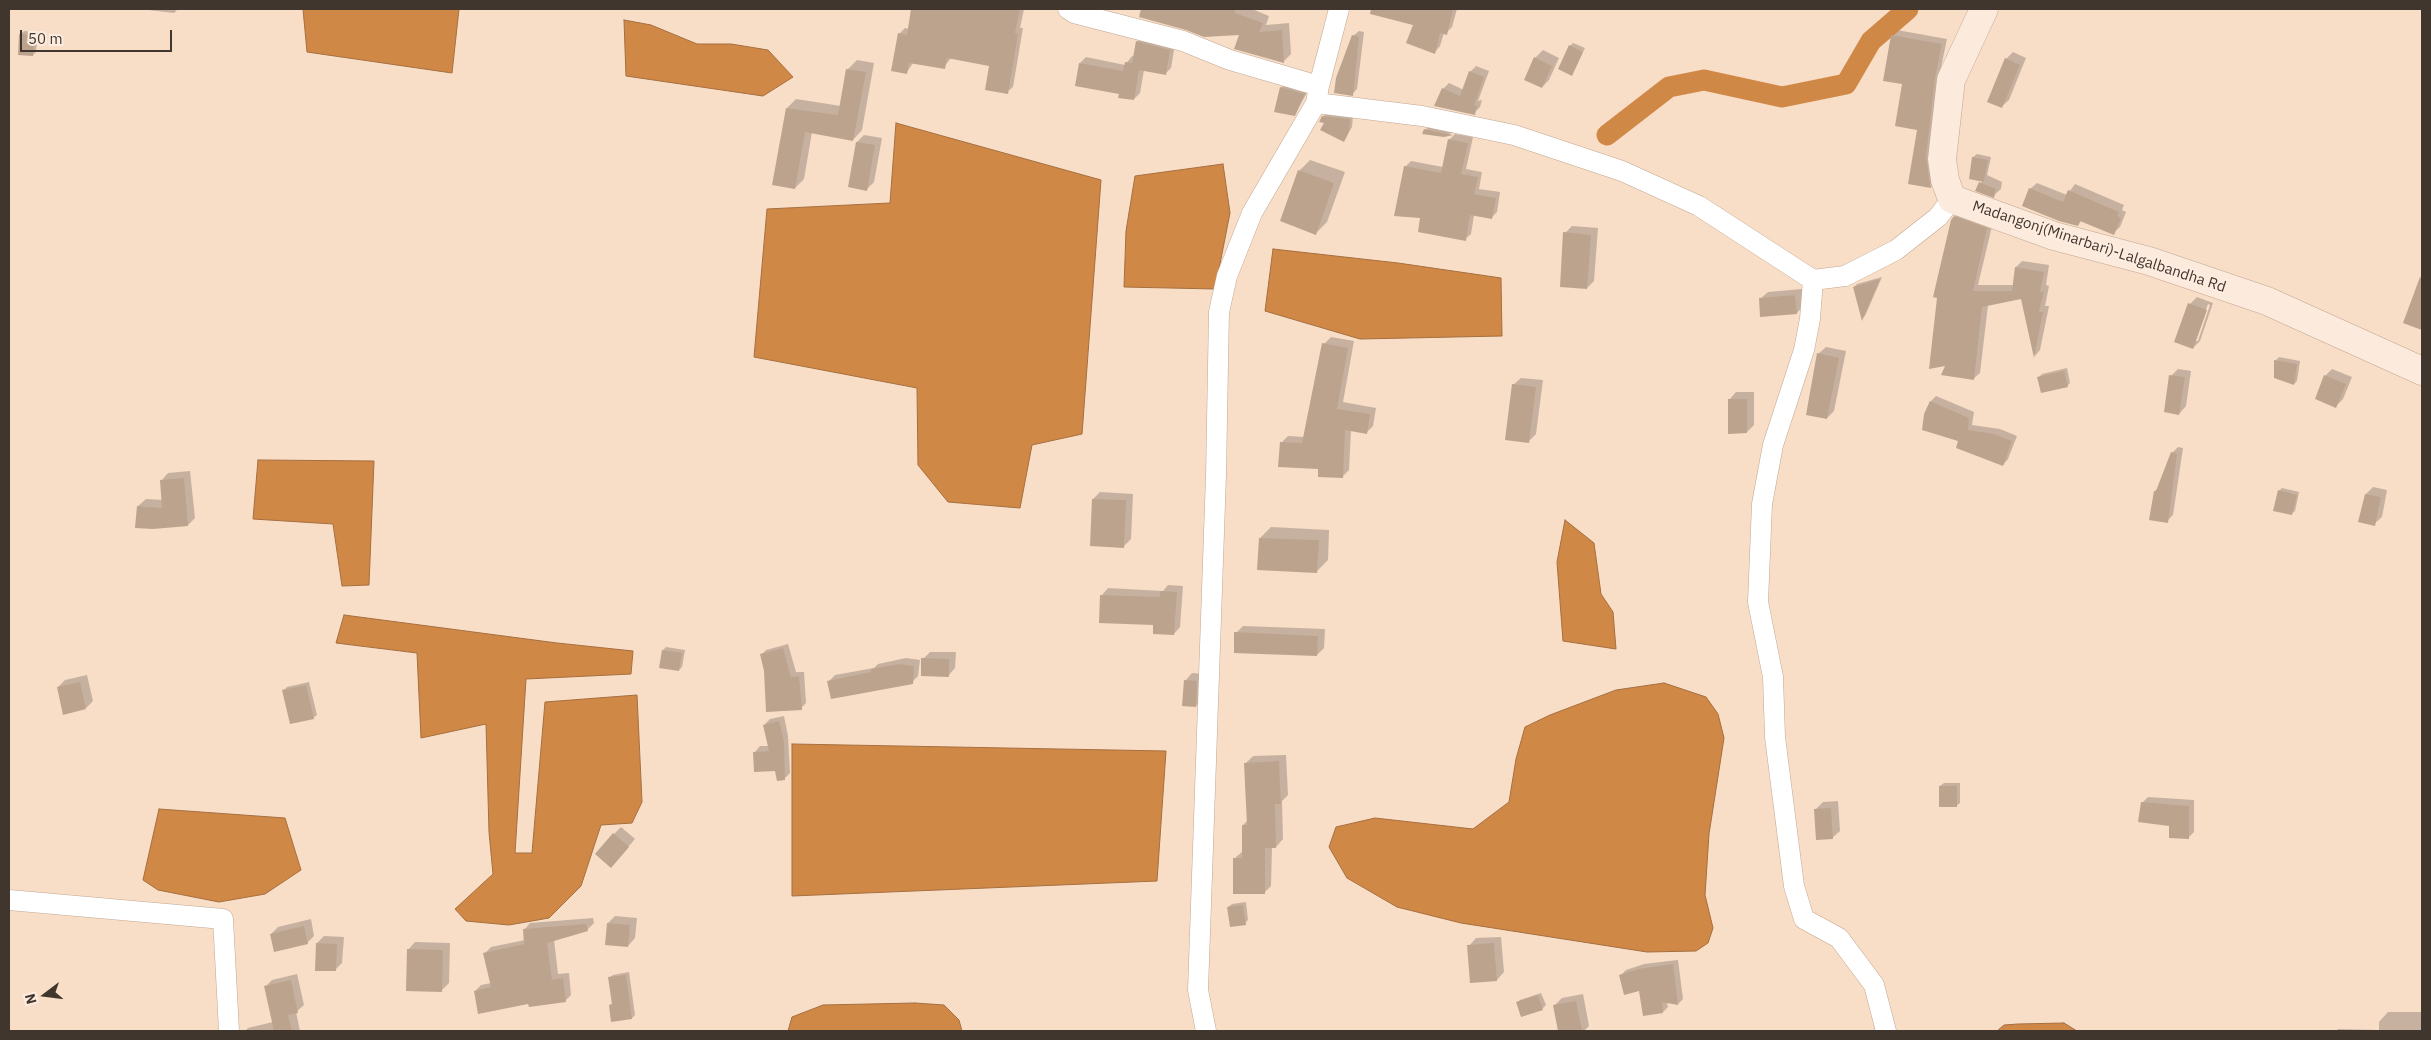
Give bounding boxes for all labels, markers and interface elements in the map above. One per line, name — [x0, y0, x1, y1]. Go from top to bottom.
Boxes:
scale bar — [22, 20, 175, 52]
text: 50 m — [28, 29, 63, 48]
street label: Madangonj(Minarbari)-Lalgalbandha Rd — [1970, 197, 2228, 297]
north arrow — [20, 970, 70, 1020]
text: N — [21, 992, 41, 1006]

